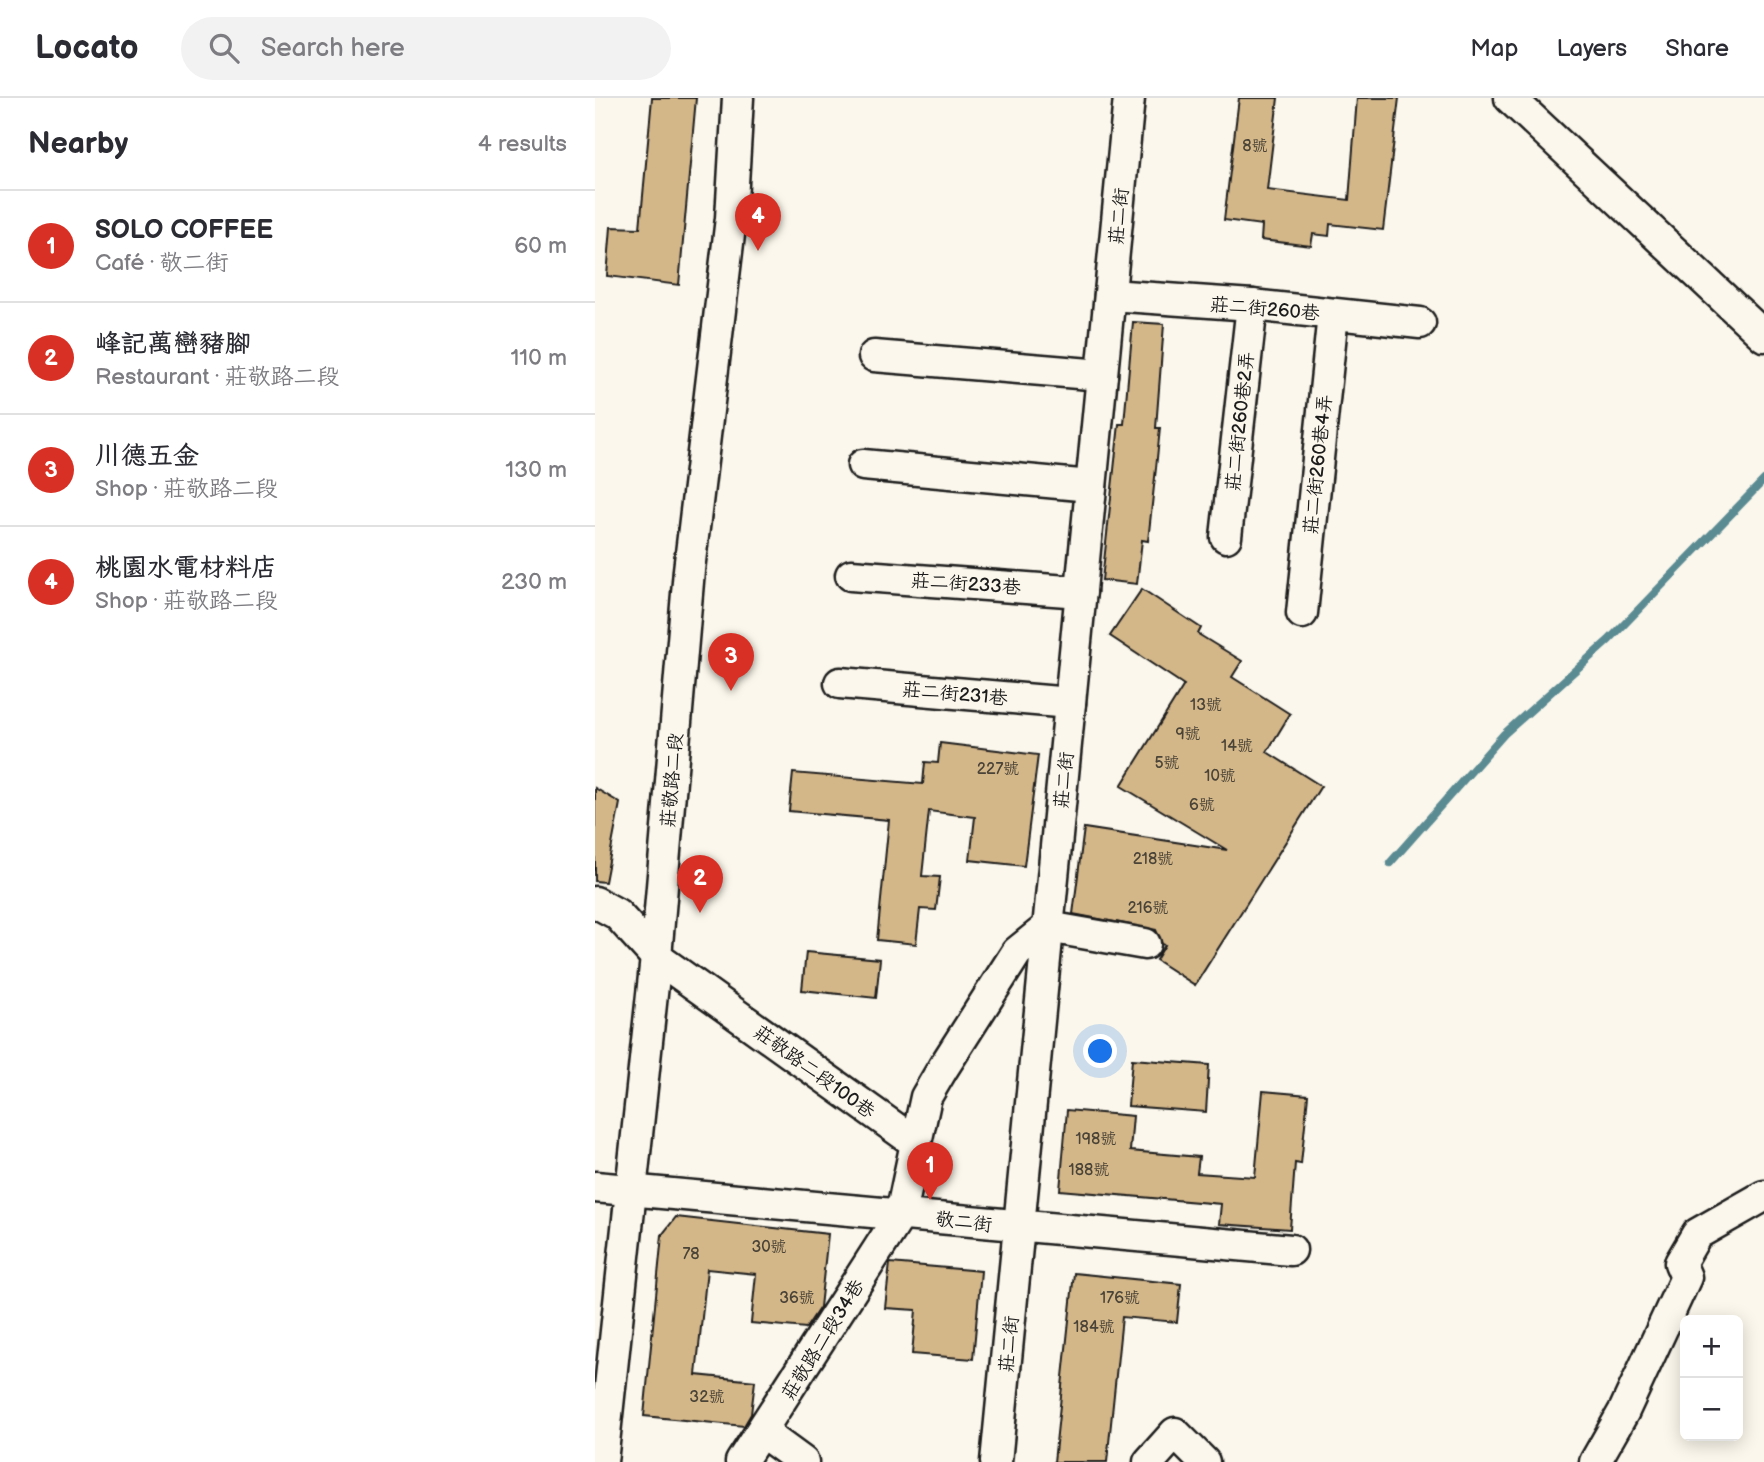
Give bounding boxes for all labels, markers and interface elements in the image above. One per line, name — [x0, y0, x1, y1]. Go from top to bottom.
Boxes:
search box — [181, 17, 671, 80]
text: Locato — [35, 28, 139, 68]
icon: search — [205, 29, 243, 67]
text: Search here — [261, 33, 405, 64]
text: Map — [1470, 34, 1518, 63]
text: Layers — [1556, 34, 1627, 63]
text: Share — [1665, 34, 1729, 63]
text: Nearby — [28, 126, 128, 162]
text: 4 results — [478, 130, 567, 158]
house number: 8號 — [1242, 137, 1268, 156]
street label: 莊二街 — [1105, 187, 1134, 246]
pin: 4 — [735, 193, 781, 251]
text: SOLO COFFEE — [95, 215, 273, 246]
text: 1 — [46, 232, 56, 260]
text: 60 m — [514, 232, 567, 260]
text: Café · 敬二街 — [95, 249, 228, 277]
street label: 莊二街260巷 — [1209, 293, 1321, 326]
text: 峰記萬巒豬腳 — [95, 329, 251, 360]
text: 2 — [44, 344, 58, 372]
text: 110 m — [510, 344, 567, 372]
street label: 莊二街260巷2弄 — [1222, 350, 1259, 492]
text: Restaurant · 莊敬路二段 — [95, 363, 339, 391]
street label: 莊二街260巷4弄 — [1300, 393, 1337, 535]
text: 川德五金 — [95, 441, 199, 472]
text: 3 — [44, 456, 58, 484]
text: 130 m — [505, 456, 567, 484]
text: Shop · 莊敬路二段 — [95, 475, 278, 503]
text: 桃園水電材料店 — [95, 553, 277, 584]
text: 4 — [44, 568, 58, 596]
text: 230 m — [501, 568, 567, 596]
street label: 莊二街233巷 — [910, 569, 1022, 600]
text: Shop · 莊敬路二段 — [95, 587, 278, 615]
pin: 3 — [708, 633, 754, 691]
street label: 莊二街231巷 — [901, 678, 1009, 711]
house number: 13號 — [1190, 696, 1222, 715]
house number: 9號 — [1175, 725, 1201, 744]
street label: 莊敬路二段 — [657, 732, 688, 828]
house number: 14號 — [1221, 737, 1253, 756]
street label: 莊二街 — [1050, 751, 1079, 810]
house number: 5號 — [1154, 754, 1180, 773]
house number: 227號 — [977, 760, 1019, 779]
house number: 10號 — [1204, 767, 1236, 786]
house number: 6號 — [1189, 796, 1215, 815]
house number: 218號 — [1133, 850, 1173, 869]
pin: 2 — [677, 855, 723, 913]
house number: 216號 — [1127, 899, 1169, 918]
street label: 莊敬路二段100巷 — [749, 1021, 879, 1124]
your location — [1083, 1034, 1117, 1068]
house number: 198號 — [1076, 1130, 1116, 1149]
pin: 1 — [907, 1142, 953, 1200]
house number: 188號 — [1069, 1161, 1109, 1180]
street label: 敬二街 — [934, 1208, 994, 1237]
house number: 30號 — [751, 1238, 787, 1257]
house number: 78 — [682, 1245, 700, 1264]
street label: 莊敬路二段34巷 — [777, 1275, 869, 1404]
house number: 36號 — [779, 1289, 815, 1308]
house number: 176號 — [1100, 1289, 1140, 1308]
street label: 莊二街 — [995, 1315, 1024, 1374]
map controls — [1680, 1315, 1743, 1441]
button: + — [1680, 1315, 1743, 1378]
house number: 184號 — [1073, 1318, 1115, 1337]
button: − — [1680, 1378, 1743, 1441]
house number: 32號 — [689, 1388, 725, 1407]

